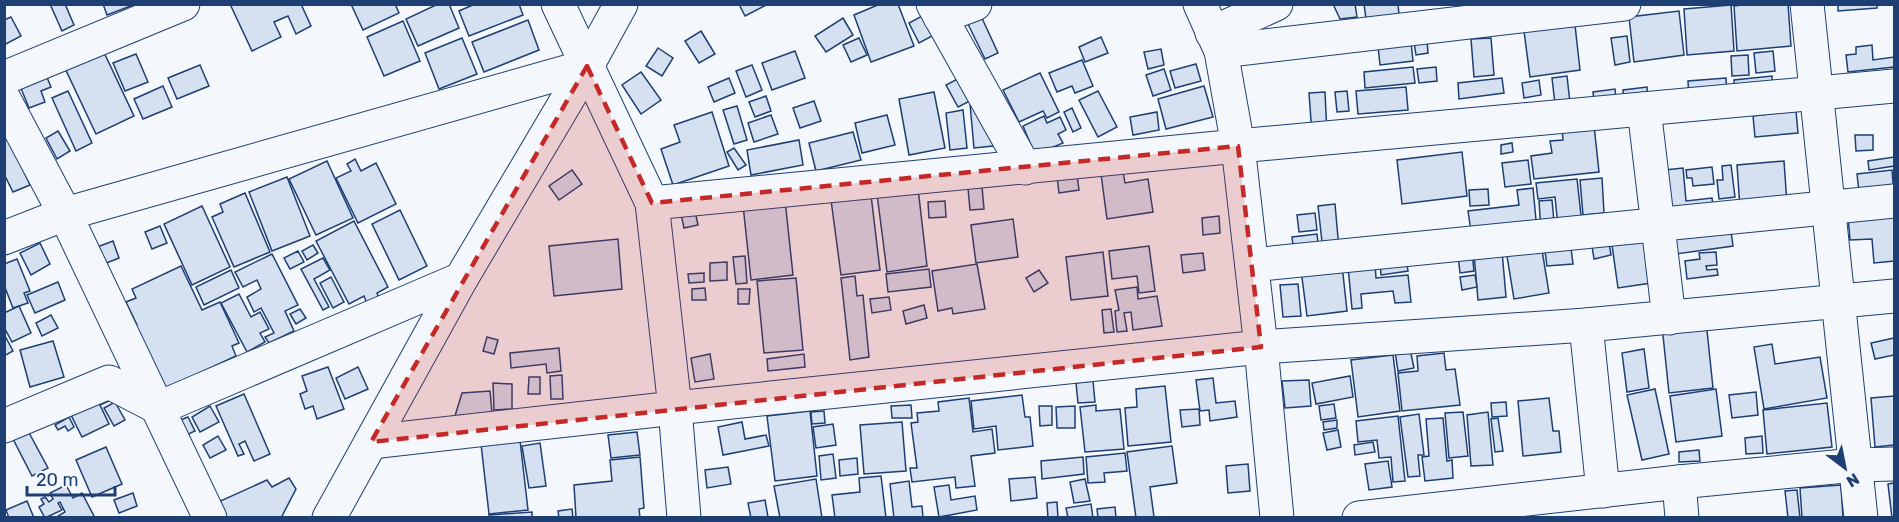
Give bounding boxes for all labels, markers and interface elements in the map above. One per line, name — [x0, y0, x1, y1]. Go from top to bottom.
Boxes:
north arrow — [1815, 438, 1875, 498]
scale bar — [27, 459, 116, 497]
text: 20 m — [36, 469, 78, 491]
text: N — [1843, 469, 1863, 491]

